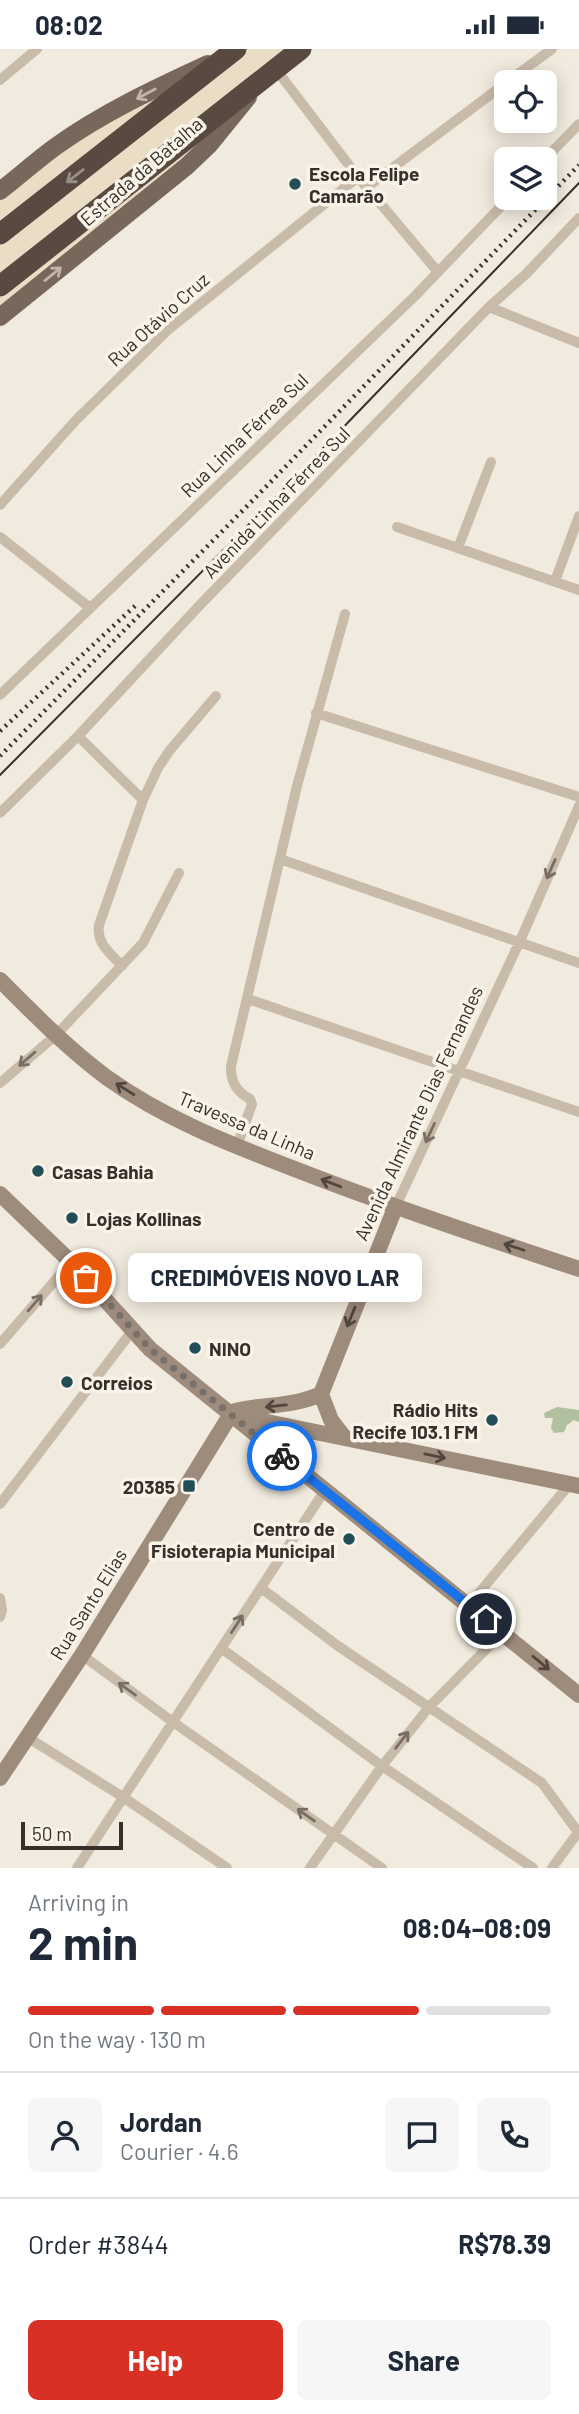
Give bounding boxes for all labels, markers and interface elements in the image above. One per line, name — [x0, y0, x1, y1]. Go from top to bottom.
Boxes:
text: 08:02 — [35, 9, 103, 40]
map controls — [494, 70, 557, 210]
button: locate — [494, 70, 557, 133]
one-way arrow — [137, 87, 157, 101]
street label: Estrada da Batalha — [75, 112, 207, 230]
button: layers — [494, 147, 557, 210]
place label: Escola Felipe Camarão — [309, 162, 419, 207]
one-way arrow — [66, 168, 85, 183]
marker: Escola Felipe Camarão — [287, 176, 303, 192]
one-way arrow — [44, 266, 62, 282]
street label: Rua Otávio Cruz — [102, 267, 214, 371]
street label: Rua Linha Férrea Sul — [176, 368, 312, 502]
street label: Avenida Linha Férrea Sul — [198, 422, 354, 582]
one-way arrow — [544, 858, 557, 879]
street label: Avenida Almirante Dias Fernandes — [349, 982, 487, 1244]
one-way arrow — [19, 1051, 37, 1067]
one-way arrow — [115, 1081, 135, 1095]
street label: Travessa da Linha — [175, 1086, 319, 1164]
one-way arrow — [423, 1122, 436, 1143]
place label: Casas Bahia — [52, 1160, 153, 1183]
marker: Casas Bahia — [30, 1163, 46, 1179]
one-way arrow — [321, 1176, 342, 1189]
place label: Lojas Kollinas — [86, 1207, 202, 1230]
marker: Lojas Kollinas — [64, 1210, 80, 1226]
one-way arrow — [504, 1240, 526, 1252]
pin — [56, 1248, 116, 1308]
callout: CREDIMÓVEIS NOVO LAR — [128, 1253, 422, 1303]
icon: bag — [67, 1259, 105, 1297]
text: CREDIMÓVEIS NOVO LAR — [151, 1263, 399, 1291]
one-way arrow — [27, 1295, 44, 1312]
one-way arrow — [344, 1305, 357, 1327]
place label: NINO — [209, 1337, 251, 1360]
marker: NINO — [187, 1340, 203, 1356]
place label: Correios — [81, 1371, 153, 1394]
marker: Correios — [59, 1374, 75, 1390]
place label: Rádio Hits Recife 103.1 FM — [352, 1398, 478, 1443]
one-way arrow — [265, 1400, 288, 1413]
marker: Rádio Hits Recife 103.1 FM — [484, 1412, 500, 1428]
courier — [247, 1421, 317, 1491]
icon: bike — [263, 1437, 301, 1475]
one-way arrow — [423, 1450, 446, 1464]
place label: 20385 — [123, 1475, 175, 1498]
marker: 20385 — [181, 1478, 197, 1494]
place label: Centro de Fisioterapia Municipal — [151, 1517, 335, 1562]
marker: Centro de Fisioterapia Municipal — [341, 1531, 357, 1547]
street label: Rua Santo Elias — [45, 1544, 131, 1664]
pin — [456, 1589, 516, 1649]
icon: home — [467, 1600, 505, 1638]
one-way arrow — [230, 1615, 244, 1634]
one-way arrow — [532, 1655, 550, 1671]
one-way arrow — [118, 1682, 137, 1696]
one-way arrow — [395, 1731, 410, 1750]
one-way arrow — [296, 1808, 316, 1822]
scale bar — [21, 1819, 122, 1851]
text: 50 m — [32, 1822, 72, 1845]
text: Arriving in — [28, 1888, 129, 1916]
text: 08:04–08:09 — [403, 1912, 551, 1943]
text: 2 min — [28, 1914, 138, 1969]
text: On the way · 130 m — [28, 2025, 206, 2053]
button: person — [28, 2098, 102, 2172]
button: chat — [385, 2098, 459, 2172]
button: phone — [477, 2098, 551, 2172]
text: Jordan — [120, 2106, 202, 2137]
text: Courier · 4.6 — [120, 2137, 239, 2165]
text: Order #3844 — [28, 2228, 169, 2259]
text: R$78.39 — [458, 2228, 551, 2259]
button: Help — [28, 2320, 283, 2400]
button: Share — [297, 2320, 551, 2400]

